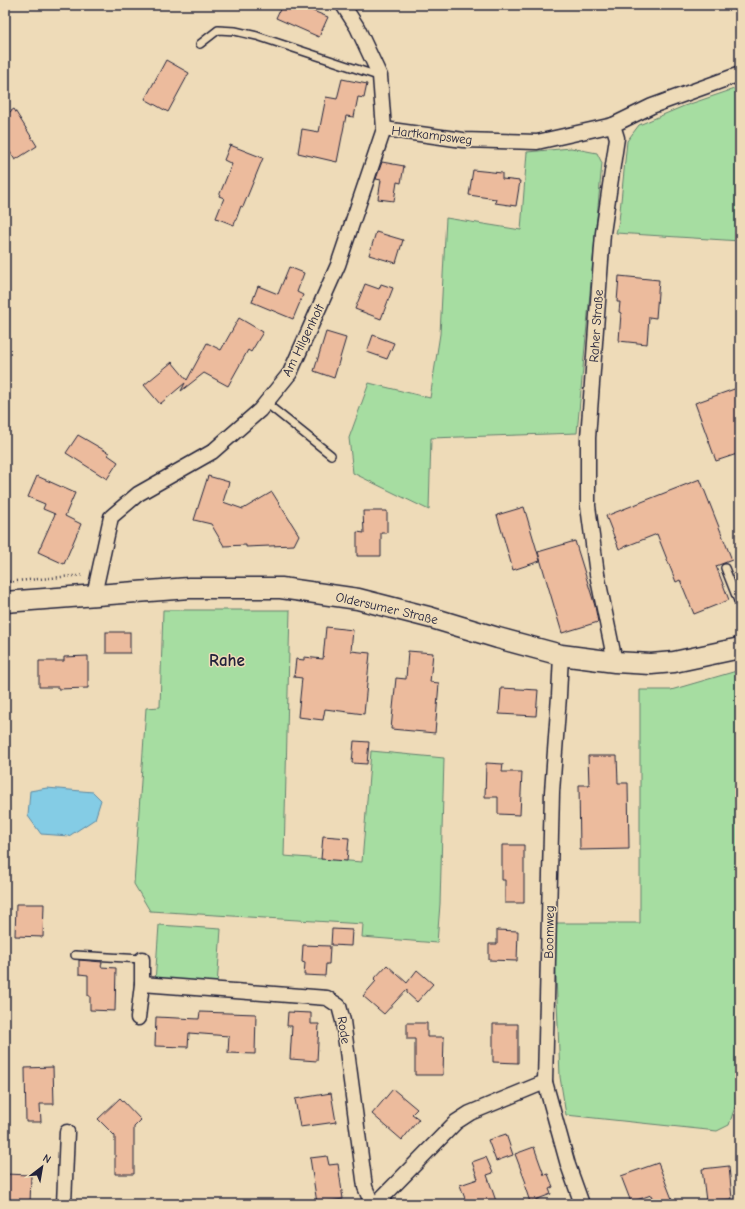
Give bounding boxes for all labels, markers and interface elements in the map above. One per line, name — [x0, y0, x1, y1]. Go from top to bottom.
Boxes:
street label: Hartkampsweg — [391, 123, 473, 147]
street label: Raher Straße — [586, 289, 606, 363]
street label: Am Hilgenholt — [279, 300, 328, 379]
street label: Oldersumer Straße — [334, 589, 440, 627]
district label: Rahe — [209, 651, 245, 670]
street label: Boomweg — [541, 905, 557, 959]
street label: Rode — [334, 1015, 354, 1045]
north arrow — [22, 1147, 62, 1187]
text: N — [40, 1151, 53, 1166]

